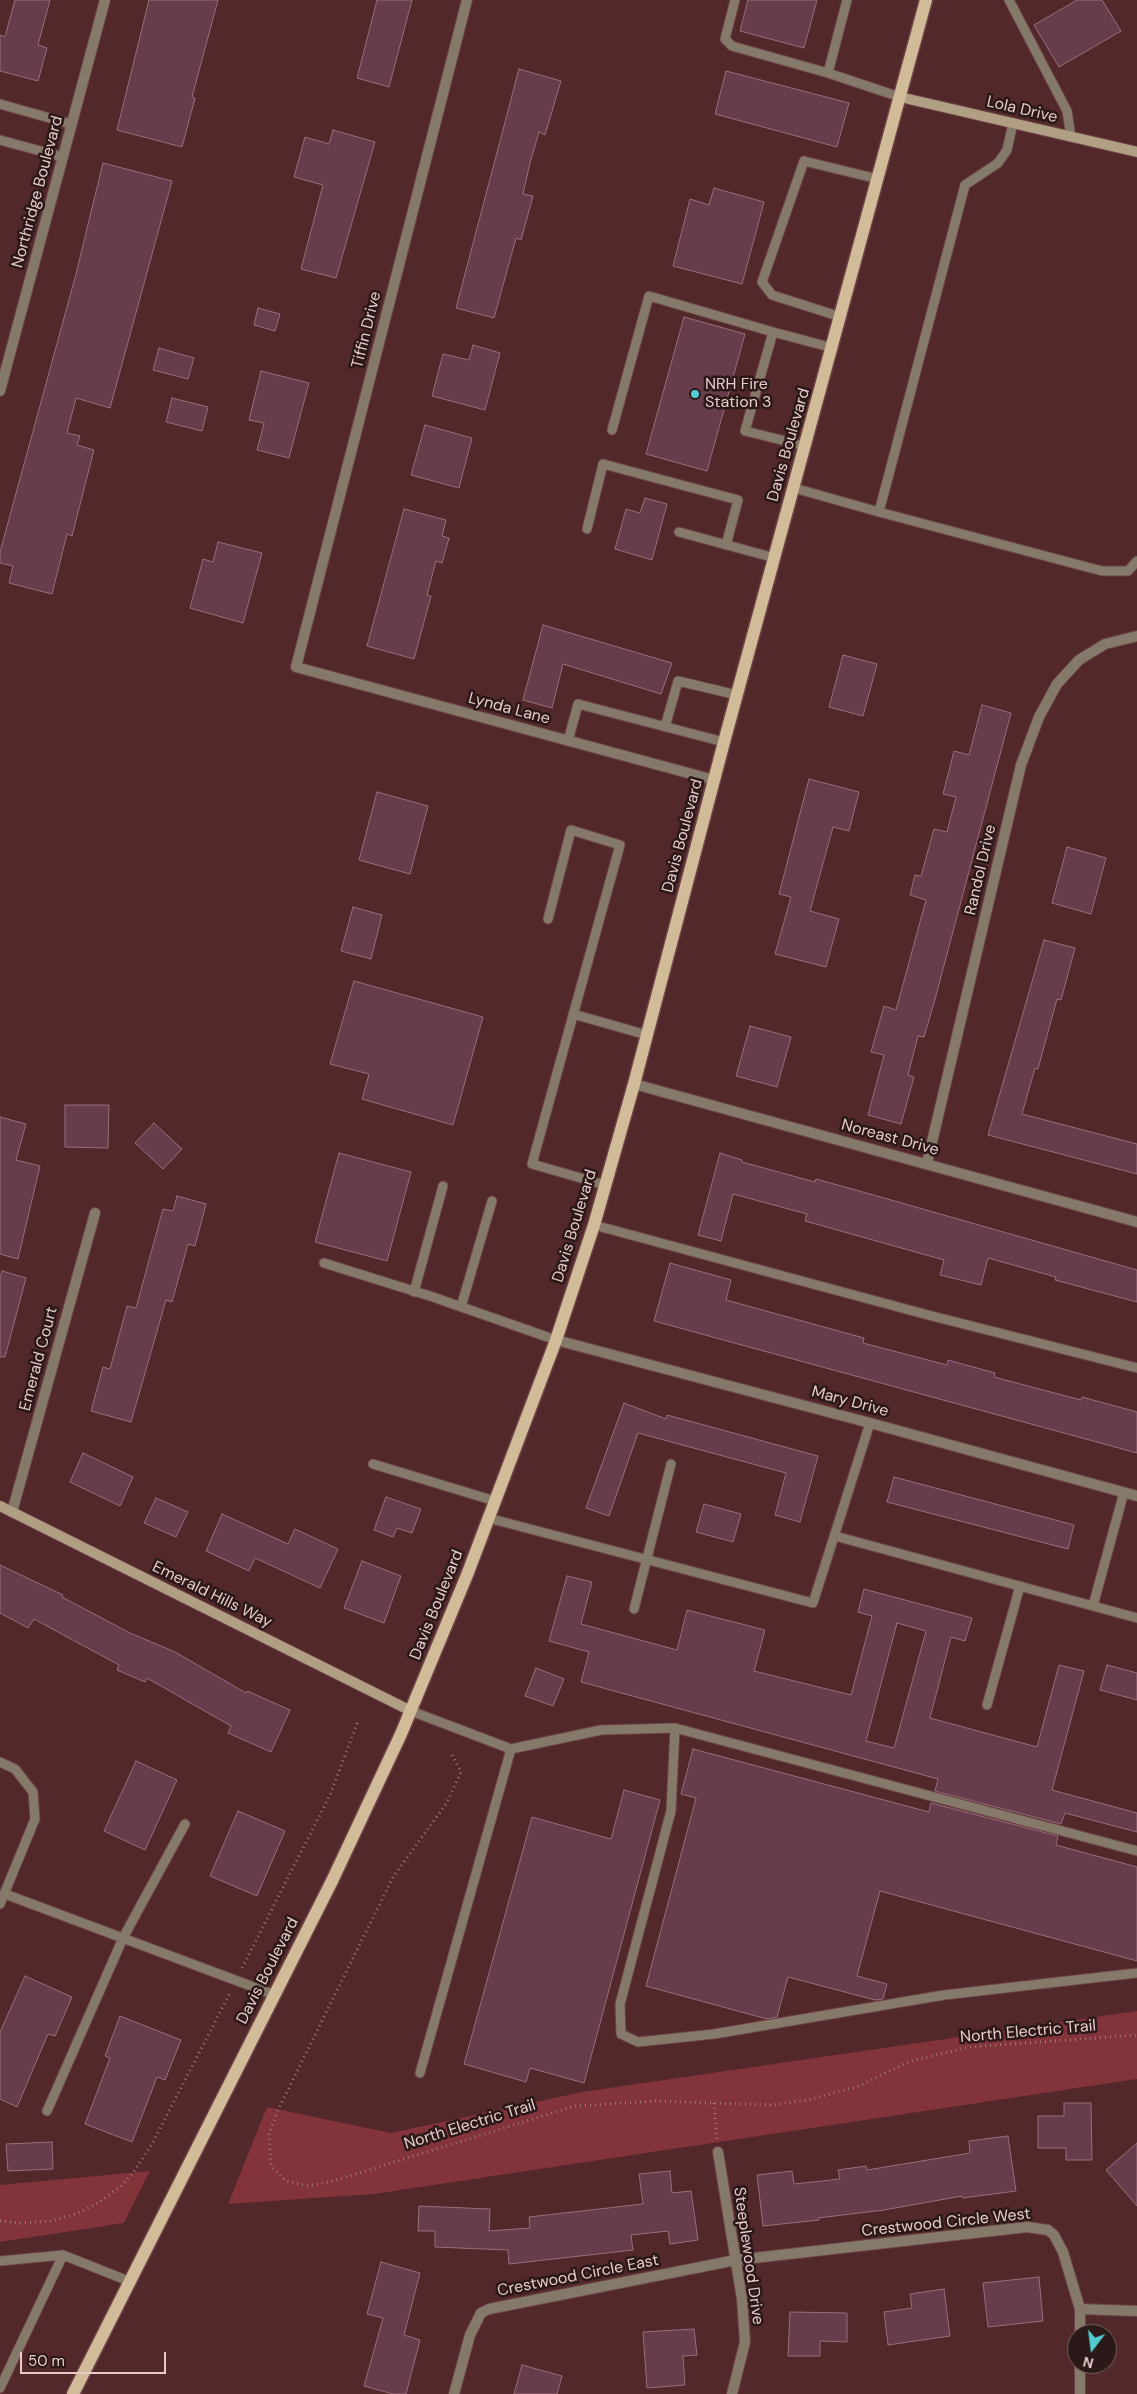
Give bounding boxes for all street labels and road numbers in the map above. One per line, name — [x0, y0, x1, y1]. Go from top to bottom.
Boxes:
street label: Lola Drive — [985, 93, 1059, 127]
street label: Northridge Boulevard — [8, 114, 68, 270]
street label: Tiffin Drive — [348, 290, 386, 370]
street label: Davis Boulevard — [764, 386, 814, 504]
street label: Lynda Lane — [466, 689, 552, 729]
street label: Davis Boulevard — [659, 777, 707, 895]
street label: Randol Drive — [961, 823, 1001, 917]
street label: Noreast Drive — [839, 1116, 941, 1160]
street label: Davis Boulevard — [549, 1167, 601, 1285]
street label: Emerald Court — [16, 1305, 62, 1413]
street label: Mary Drive — [809, 1382, 891, 1422]
street label: Davis Boulevard — [406, 1547, 468, 1663]
street label: Emerald Hills Way — [149, 1558, 275, 1632]
street label: Davis Boulevard — [233, 1915, 303, 2027]
street label: North Electric Trail — [959, 2016, 1097, 2048]
street label: North Electric Trail — [402, 2096, 538, 2154]
street label: Steeplewood Drive — [729, 2186, 767, 2326]
street label: Crestwood Circle West — [860, 2205, 1032, 2241]
street label: Crestwood Circle East — [496, 2251, 660, 2301]

